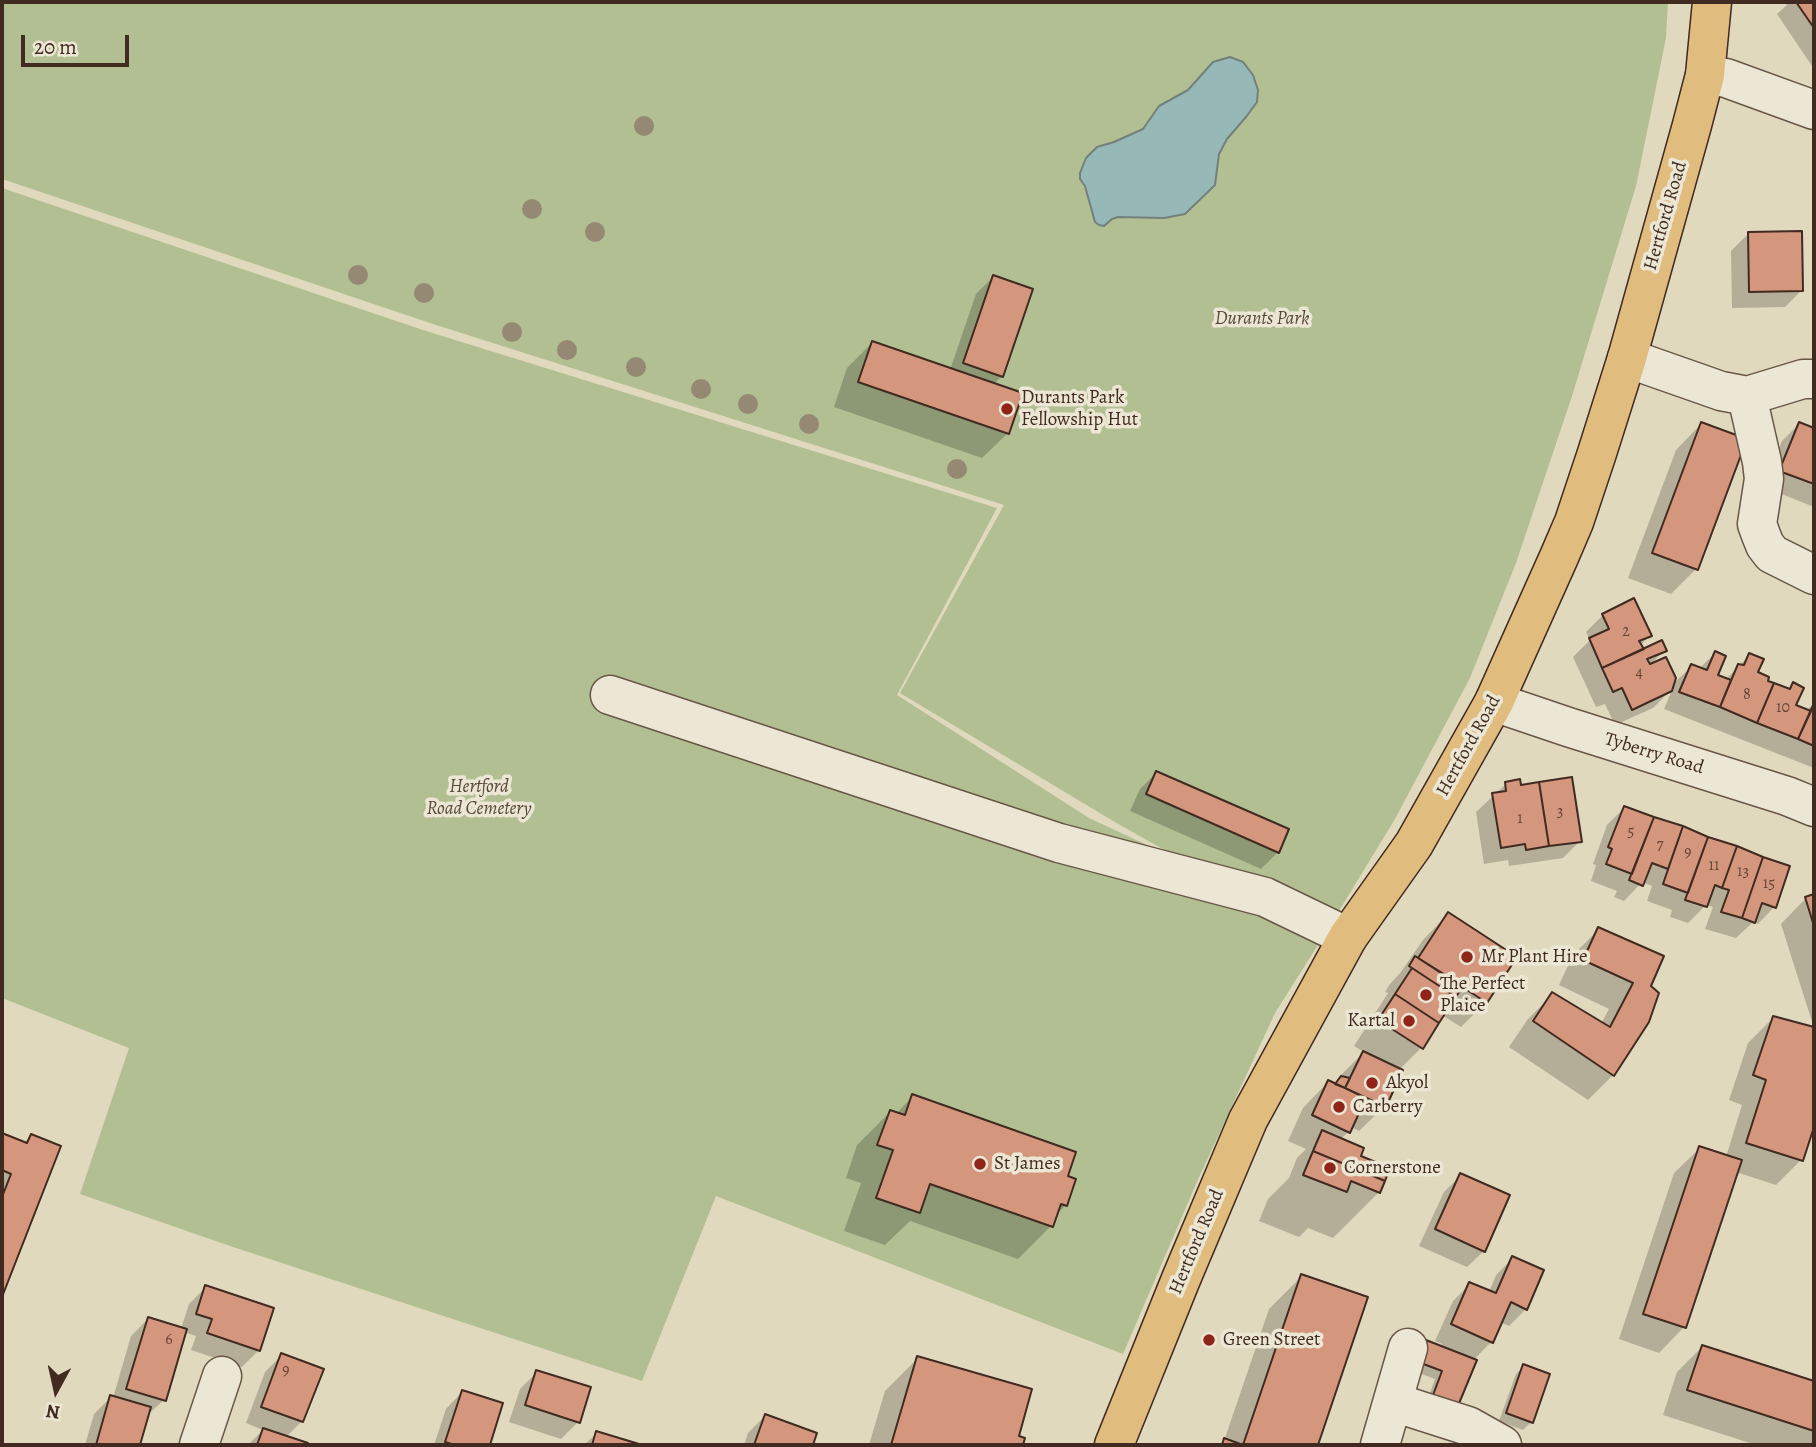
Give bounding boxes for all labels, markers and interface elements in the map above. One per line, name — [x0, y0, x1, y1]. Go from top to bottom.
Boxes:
scale bar — [24, 21, 133, 65]
text: 20 m — [34, 33, 77, 61]
street label: Hertford Road — [1640, 159, 1692, 273]
park label: Durants Park — [1215, 308, 1309, 330]
place label: Durants Park Fellowship Hut — [1021, 387, 1138, 431]
marker: Durants Park Fellowship Hut — [999, 401, 1015, 417]
house number: 2 — [1622, 622, 1630, 642]
house number: 4 — [1635, 663, 1643, 683]
house number: 8 — [1743, 685, 1751, 705]
street label: Hertford Road — [1432, 691, 1506, 801]
house number: 10 — [1776, 698, 1790, 718]
street label: Tyberry Road — [1602, 728, 1706, 780]
park label: Hertford Road Cemetery — [427, 776, 531, 820]
house number: 3 — [1557, 802, 1563, 822]
house number: 1 — [1517, 809, 1523, 829]
house number: 5 — [1628, 822, 1634, 842]
house number: 7 — [1657, 835, 1663, 855]
house number: 9 — [1684, 843, 1692, 863]
house number: 11 — [1709, 856, 1719, 876]
house number: 13 — [1737, 862, 1749, 882]
house number: 15 — [1763, 874, 1775, 894]
place label: Mr Plant Hire — [1481, 946, 1587, 968]
marker: Mr Plant Hire — [1459, 949, 1475, 965]
place label: The Perfect Plaice — [1440, 973, 1525, 1017]
marker: The Perfect Plaice — [1418, 987, 1434, 1003]
place label: Kartal — [1347, 1010, 1395, 1032]
marker: Kartal — [1401, 1013, 1417, 1029]
place label: Akyol — [1386, 1072, 1428, 1094]
marker: Akyol — [1364, 1075, 1380, 1091]
place label: Carberry — [1353, 1096, 1423, 1118]
marker: Carberry — [1331, 1099, 1347, 1115]
place label: St James — [994, 1153, 1061, 1175]
marker: St James — [972, 1156, 988, 1172]
place label: Cornerstone — [1344, 1157, 1441, 1179]
marker: Cornerstone — [1322, 1160, 1338, 1176]
street label: Hertford Road — [1165, 1186, 1229, 1298]
place label: Green Street — [1223, 1329, 1320, 1351]
house number: 6 — [165, 1330, 173, 1350]
marker: Green Street — [1201, 1332, 1217, 1348]
north arrow — [21, 1356, 91, 1426]
house number: 9 — [282, 1361, 290, 1381]
text: N — [44, 1398, 62, 1426]

